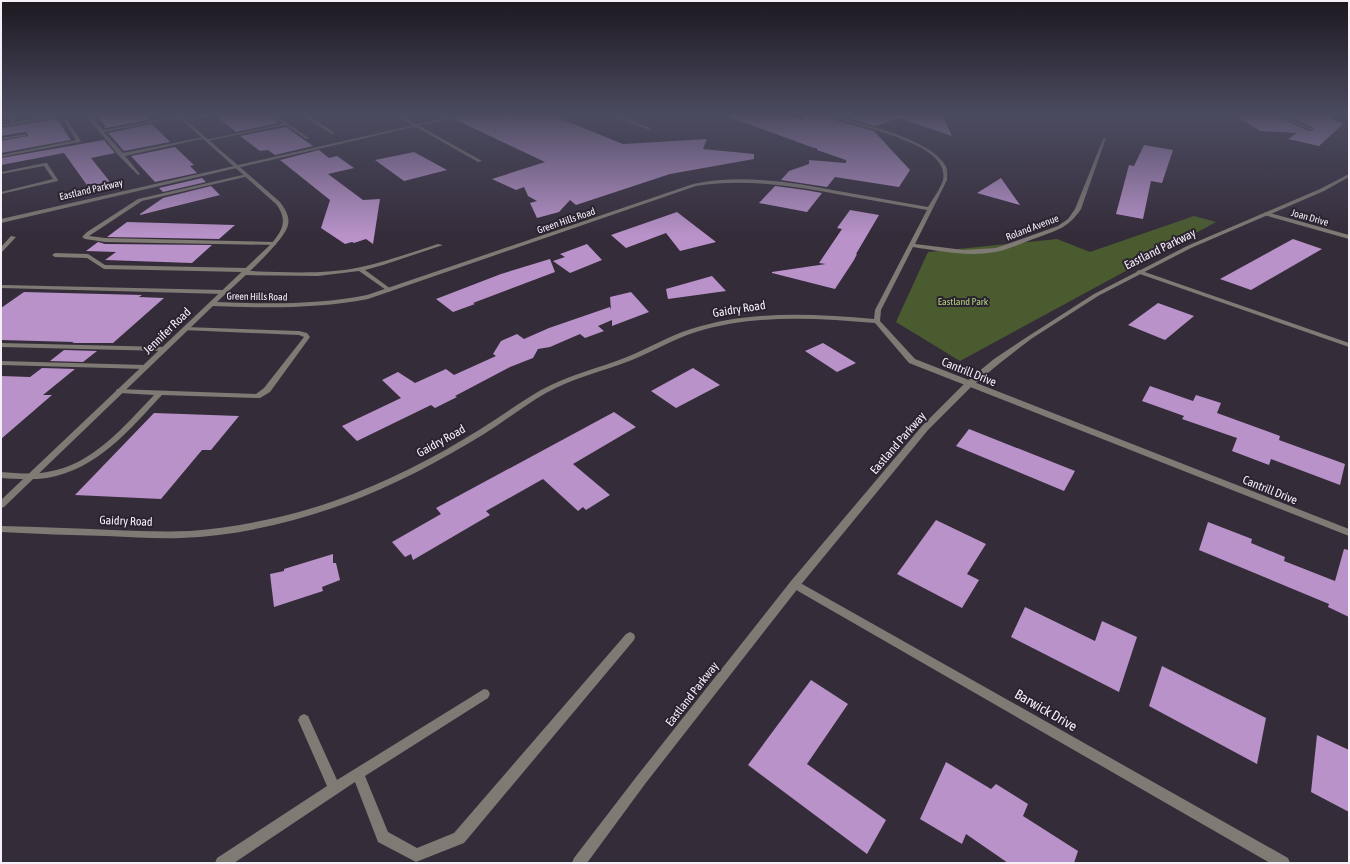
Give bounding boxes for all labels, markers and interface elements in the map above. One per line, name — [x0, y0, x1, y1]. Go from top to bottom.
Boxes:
street label: Eastland Parkway — [58, 177, 124, 202]
street label: Green Hills Road — [536, 205, 597, 236]
street label: Joan Drive — [1290, 207, 1330, 228]
street label: Roland Avenue — [1004, 212, 1061, 243]
street label: Eastland Parkway — [1122, 226, 1198, 272]
street label: Green Hills Road — [226, 290, 288, 303]
park label: Eastland Park — [938, 296, 989, 307]
street label: Gaidry Road — [712, 298, 766, 320]
street label: Jennifer Road — [140, 305, 194, 357]
street label: Cantrill Drive — [940, 355, 998, 389]
street label: Eastland Parkway — [867, 409, 929, 477]
street label: Gaidry Road — [414, 422, 468, 460]
street label: Cantrill Drive — [1241, 473, 1299, 507]
street label: Gaidry Road — [99, 513, 153, 529]
street label: Eastland Parkway — [663, 659, 722, 729]
street label: Barwick Drive — [1012, 686, 1080, 734]

